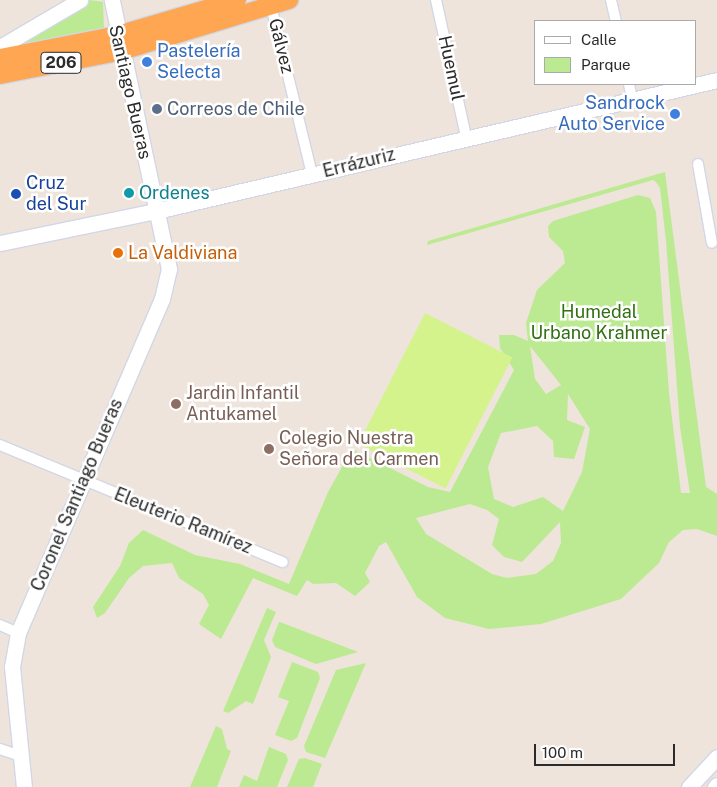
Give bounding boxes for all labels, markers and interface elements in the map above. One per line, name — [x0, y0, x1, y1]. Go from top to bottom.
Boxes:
street label: Gálvez — [264, 16, 298, 76]
legend — [534, 20, 697, 85]
street label: Santiago Bueras — [104, 23, 156, 161]
text: Calle — [581, 31, 617, 48]
street label: Huemul — [434, 33, 468, 103]
place label: Pastelería Selecta — [157, 41, 241, 84]
road number: 206 — [40, 49, 82, 76]
marker: Pastelería Selecta — [141, 56, 153, 68]
text: Parque — [581, 56, 631, 73]
place label: Sandrock Auto Service — [558, 93, 665, 136]
place label: Correos de Chile — [167, 98, 305, 120]
marker: Correos de Chile — [151, 103, 163, 115]
marker: Sandrock Auto Service — [669, 108, 681, 120]
street label: Errázuriz — [321, 144, 397, 182]
place label: Cruz del Sur — [26, 173, 86, 215]
place label: Ordenes — [139, 182, 210, 204]
marker: Ordenes — [123, 187, 135, 199]
marker: Cruz del Sur — [10, 188, 22, 200]
place label: La Valdiviana — [128, 242, 238, 264]
marker: La Valdiviana — [112, 247, 124, 259]
park label: Humedal Urbano Krahmer — [530, 302, 668, 344]
place label: Jardin Infantil Antukamel — [186, 383, 299, 426]
street label: Coronel Santiago Bueras — [27, 395, 127, 595]
marker: Jardin Infantil Antukamel — [170, 398, 182, 410]
place label: Colegio Nuestra Señora del Carmen — [279, 428, 439, 470]
marker: Colegio Nuestra Señora del Carmen — [263, 443, 275, 455]
street label: Eleuterio Ramírez — [111, 483, 255, 559]
scale bar — [537, 734, 678, 766]
text: 100 m — [542, 744, 583, 761]

